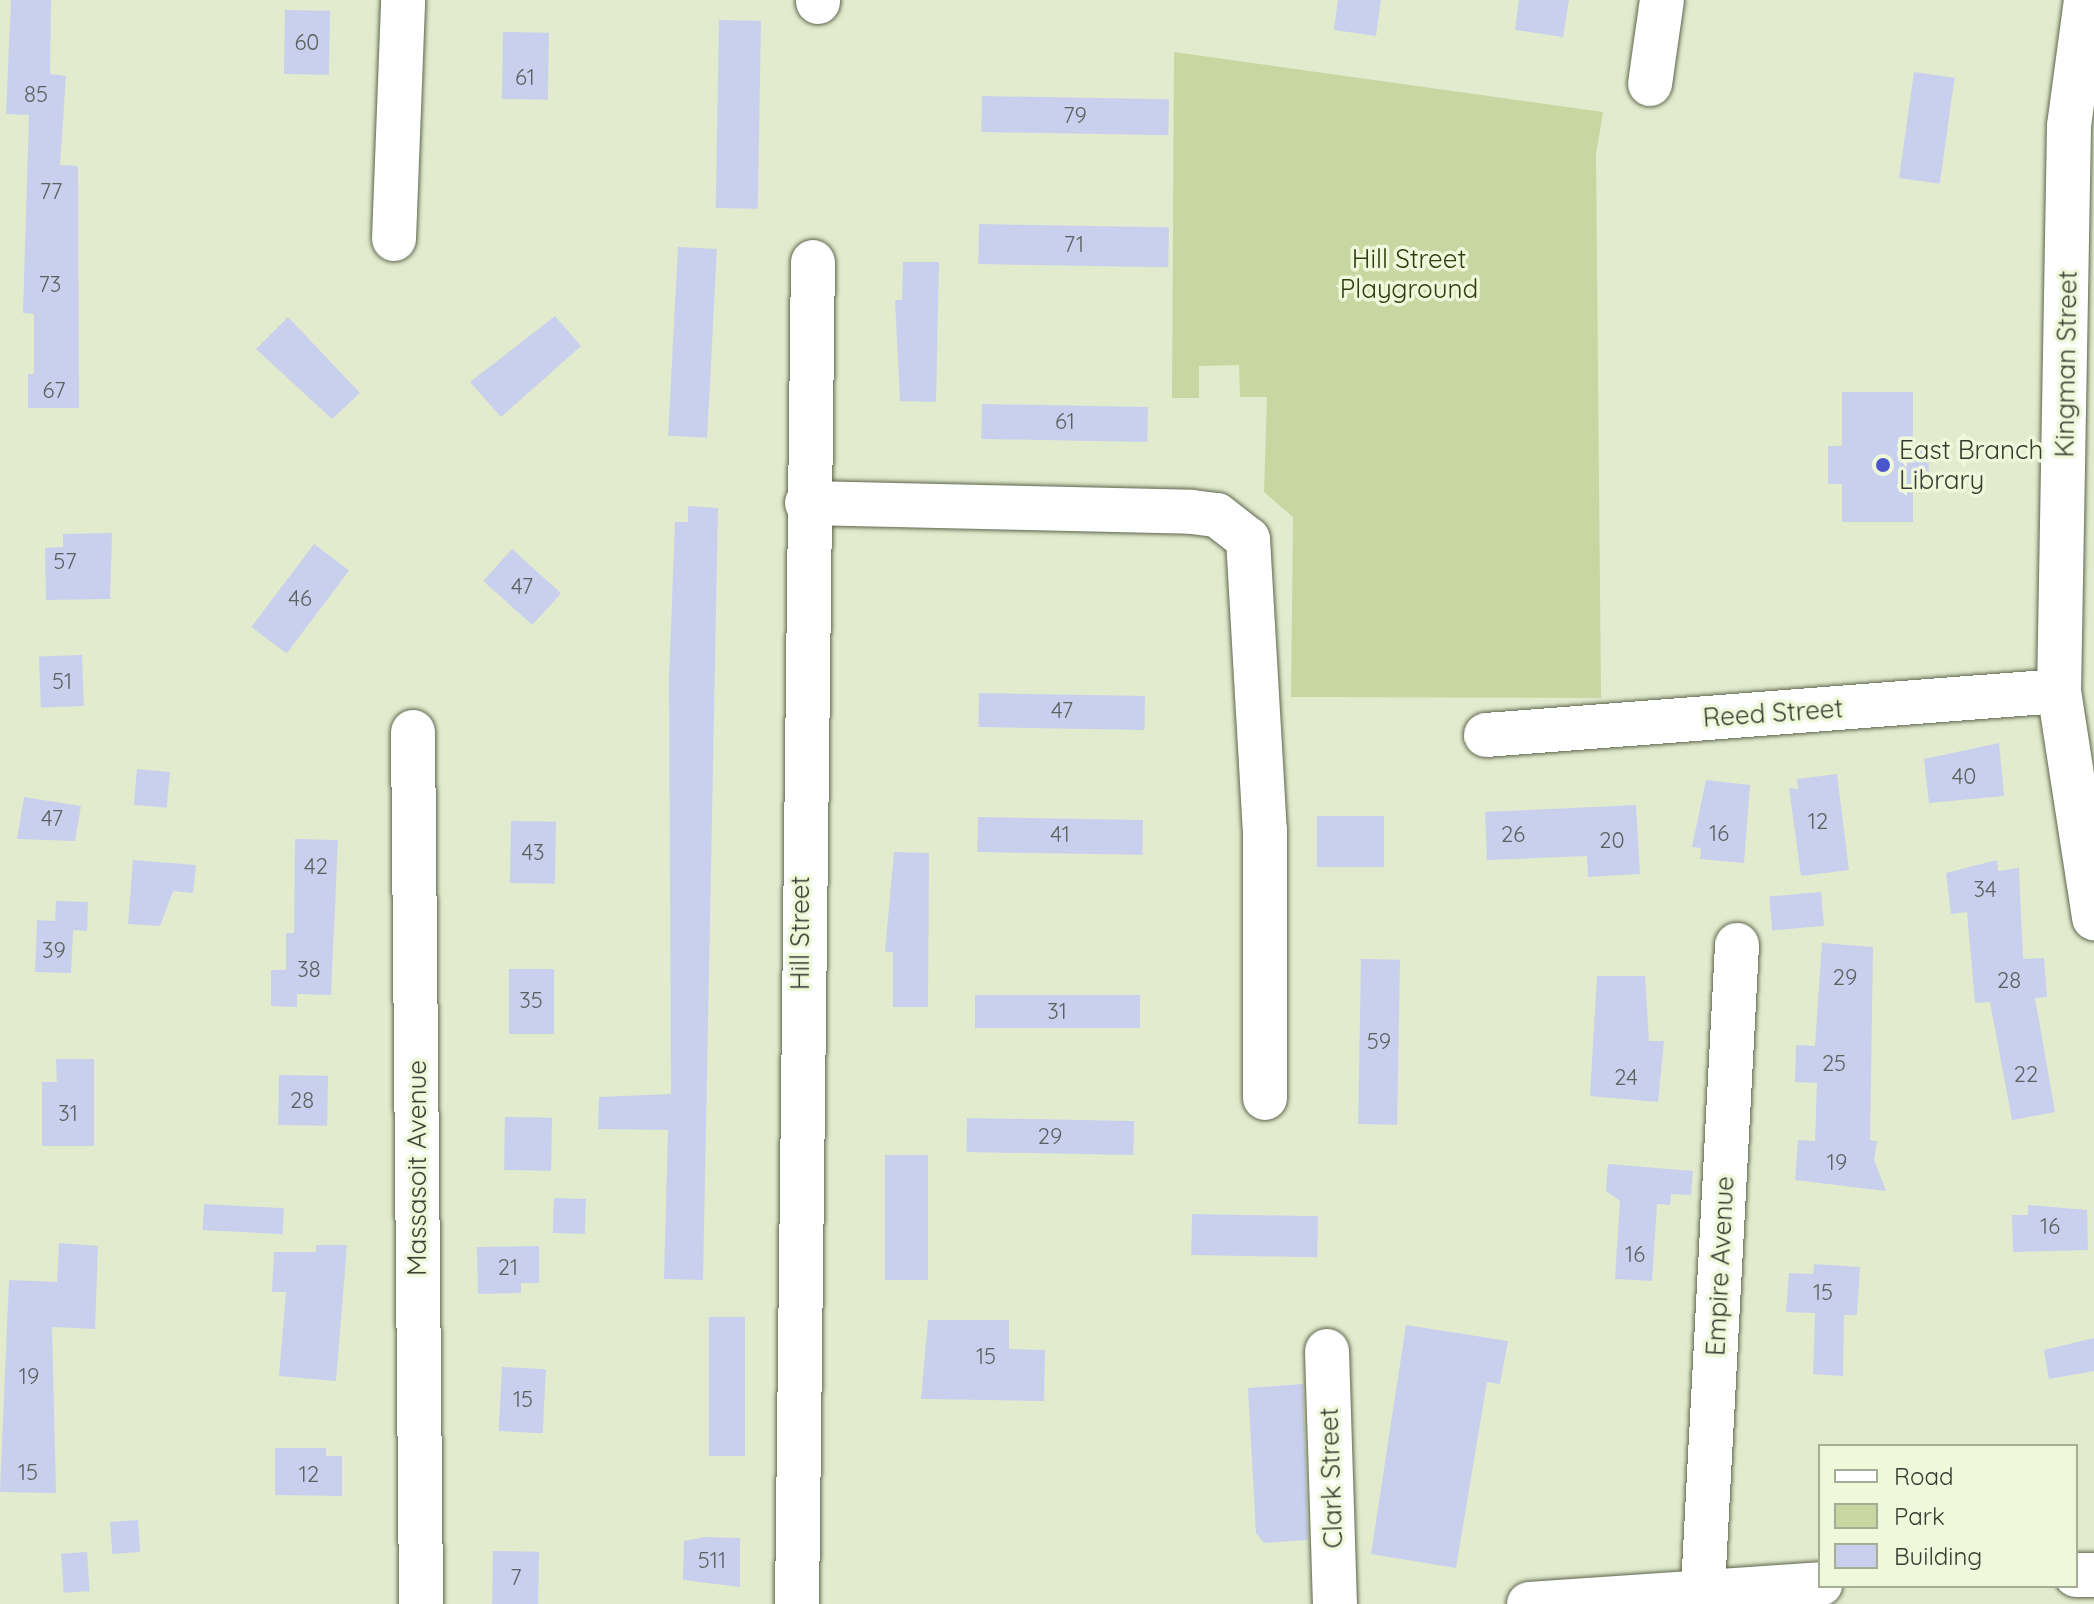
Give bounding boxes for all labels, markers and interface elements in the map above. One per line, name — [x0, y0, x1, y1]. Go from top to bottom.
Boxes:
house number: 60 — [295, 30, 319, 56]
house number: 61 — [515, 65, 535, 91]
house number: 85 — [24, 82, 48, 108]
house number: 79 — [1063, 103, 1087, 129]
house number: 77 — [40, 179, 62, 205]
house number: 71 — [1064, 232, 1084, 258]
park label: Hill Street Playground — [1340, 243, 1478, 304]
street label: Kingman Street — [2049, 270, 2083, 458]
house number: 73 — [39, 272, 61, 298]
house number: 67 — [42, 378, 66, 404]
house number: 61 — [1055, 409, 1075, 435]
place label: East Branch Library — [1899, 434, 2043, 496]
marker: East Branch Library — [1874, 456, 1892, 474]
house number: 57 — [53, 549, 77, 575]
house number: 47 — [511, 574, 533, 600]
house number: 46 — [288, 586, 312, 612]
house number: 51 — [52, 669, 72, 695]
street label: Reed Street — [1702, 693, 1844, 733]
house number: 47 — [1051, 698, 1073, 724]
house number: 40 — [1952, 764, 1976, 790]
house number: 47 — [41, 806, 63, 832]
house number: 12 — [1808, 809, 1828, 835]
house number: 16 — [1709, 821, 1729, 847]
house number: 41 — [1050, 822, 1070, 848]
house number: 26 — [1501, 822, 1525, 848]
house number: 20 — [1599, 828, 1625, 854]
house number: 43 — [521, 840, 545, 866]
house number: 42 — [304, 854, 328, 880]
street label: Hill Street — [784, 876, 816, 990]
house number: 34 — [1973, 877, 1997, 903]
house number: 39 — [42, 938, 66, 964]
house number: 38 — [297, 957, 321, 983]
house number: 29 — [1833, 965, 1857, 991]
house number: 28 — [1997, 968, 2021, 994]
house number: 35 — [519, 988, 543, 1014]
house number: 31 — [1047, 999, 1067, 1025]
house number: 59 — [1367, 1029, 1391, 1055]
house number: 25 — [1822, 1051, 1846, 1077]
street label: Massasoit Avenue — [401, 1060, 433, 1276]
house number: 22 — [2014, 1062, 2038, 1088]
house number: 24 — [1614, 1065, 1638, 1091]
house number: 28 — [290, 1088, 314, 1114]
house number: 31 — [58, 1101, 78, 1127]
house number: 29 — [1038, 1124, 1062, 1150]
house number: 19 — [1827, 1150, 1847, 1176]
street label: Empire Avenue — [1700, 1175, 1740, 1357]
house number: 16 — [2040, 1214, 2060, 1240]
house number: 16 — [1625, 1242, 1645, 1268]
house number: 21 — [498, 1255, 518, 1281]
house number: 15 — [1813, 1280, 1833, 1306]
house number: 15 — [976, 1344, 996, 1370]
house number: 19 — [19, 1364, 39, 1390]
house number: 15 — [513, 1387, 533, 1413]
street label: Clark Street — [1313, 1407, 1349, 1549]
legend — [1818, 1444, 2078, 1588]
house number: 15 — [18, 1460, 38, 1486]
text: Road — [1894, 1461, 1954, 1491]
house number: 12 — [299, 1462, 319, 1488]
text: Park — [1894, 1501, 1945, 1531]
text: Building — [1894, 1541, 1982, 1571]
house number: 511 — [698, 1548, 726, 1574]
house number: 7 — [510, 1565, 522, 1591]

